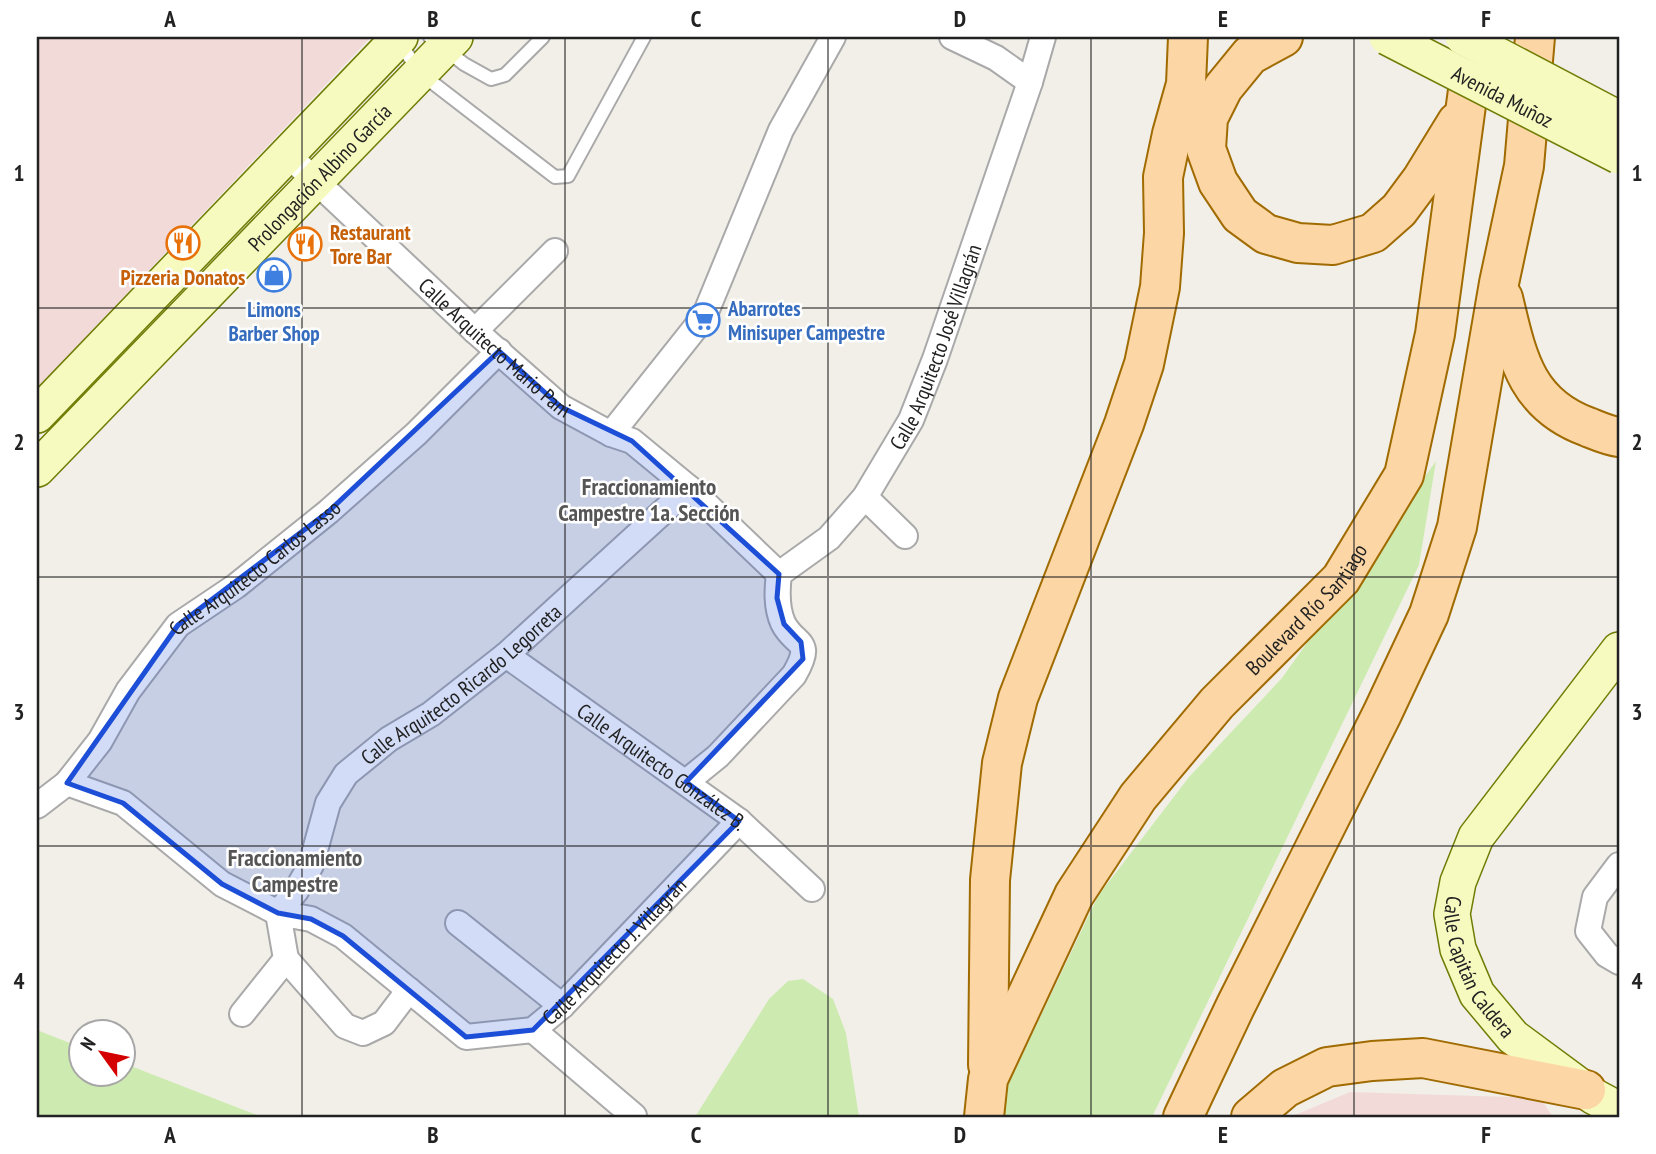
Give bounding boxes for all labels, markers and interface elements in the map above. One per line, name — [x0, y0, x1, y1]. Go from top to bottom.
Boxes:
text: A — [163, 4, 176, 33]
text: B — [427, 4, 439, 33]
text: C — [691, 4, 702, 33]
text: D — [954, 4, 966, 33]
text: E — [1218, 4, 1228, 33]
text: F — [1481, 4, 1491, 33]
street label: Avenida Muñoz — [1448, 59, 1558, 133]
street label: Prolongación Albino García — [242, 98, 397, 257]
text: 1 — [14, 158, 25, 187]
text: 1 — [1632, 158, 1643, 187]
place label: Restaurant Tore Bar — [330, 219, 411, 270]
restaurant icon: Pizzeria Donatos — [164, 224, 202, 262]
restaurant icon: Restaurant Tore Bar — [286, 225, 324, 263]
street label: Calle Arquitecto José Villagrán — [883, 240, 987, 454]
shop icon: Limons Barber Shop — [255, 256, 293, 294]
place label: Pizzeria Donatos — [121, 264, 245, 291]
street label: Calle Arquitecto Mario Pani — [413, 272, 575, 423]
place label: Abarrotes Minisuper Campestre — [727, 295, 885, 346]
place label: Limons Barber Shop — [228, 296, 320, 347]
supermarket icon: Abarrotes Minisuper Campestre — [684, 301, 722, 339]
text: 2 — [14, 427, 25, 456]
text: 2 — [1632, 427, 1643, 456]
district label: Fraccionamiento Campestre 1a. Sección — [558, 472, 740, 527]
street label: Calle Arquitecto Carlos Lasso — [162, 494, 346, 640]
street label: Boulevard Río Santiago — [1240, 539, 1373, 680]
street label: Calle Arquitecto Ricardo Legorreta — [355, 598, 567, 770]
text: 3 — [14, 697, 25, 726]
street label: Calle Arquitecto González B. — [572, 697, 753, 836]
text: 3 — [1632, 697, 1643, 726]
district label: Fraccionamiento Campestre — [228, 843, 362, 898]
street label: Calle Arquitecto J. Villagrán — [536, 871, 692, 1031]
street label: Calle Capitán Caldera — [1439, 894, 1521, 1043]
text: 4 — [14, 966, 25, 995]
text: 4 — [1632, 966, 1643, 995]
north arrow — [66, 1018, 136, 1088]
text: N — [75, 1033, 101, 1055]
text: A — [163, 1120, 176, 1149]
text: B — [427, 1120, 439, 1149]
text: C — [691, 1120, 702, 1149]
text: D — [954, 1120, 966, 1149]
text: E — [1218, 1120, 1228, 1149]
text: F — [1481, 1120, 1491, 1149]

